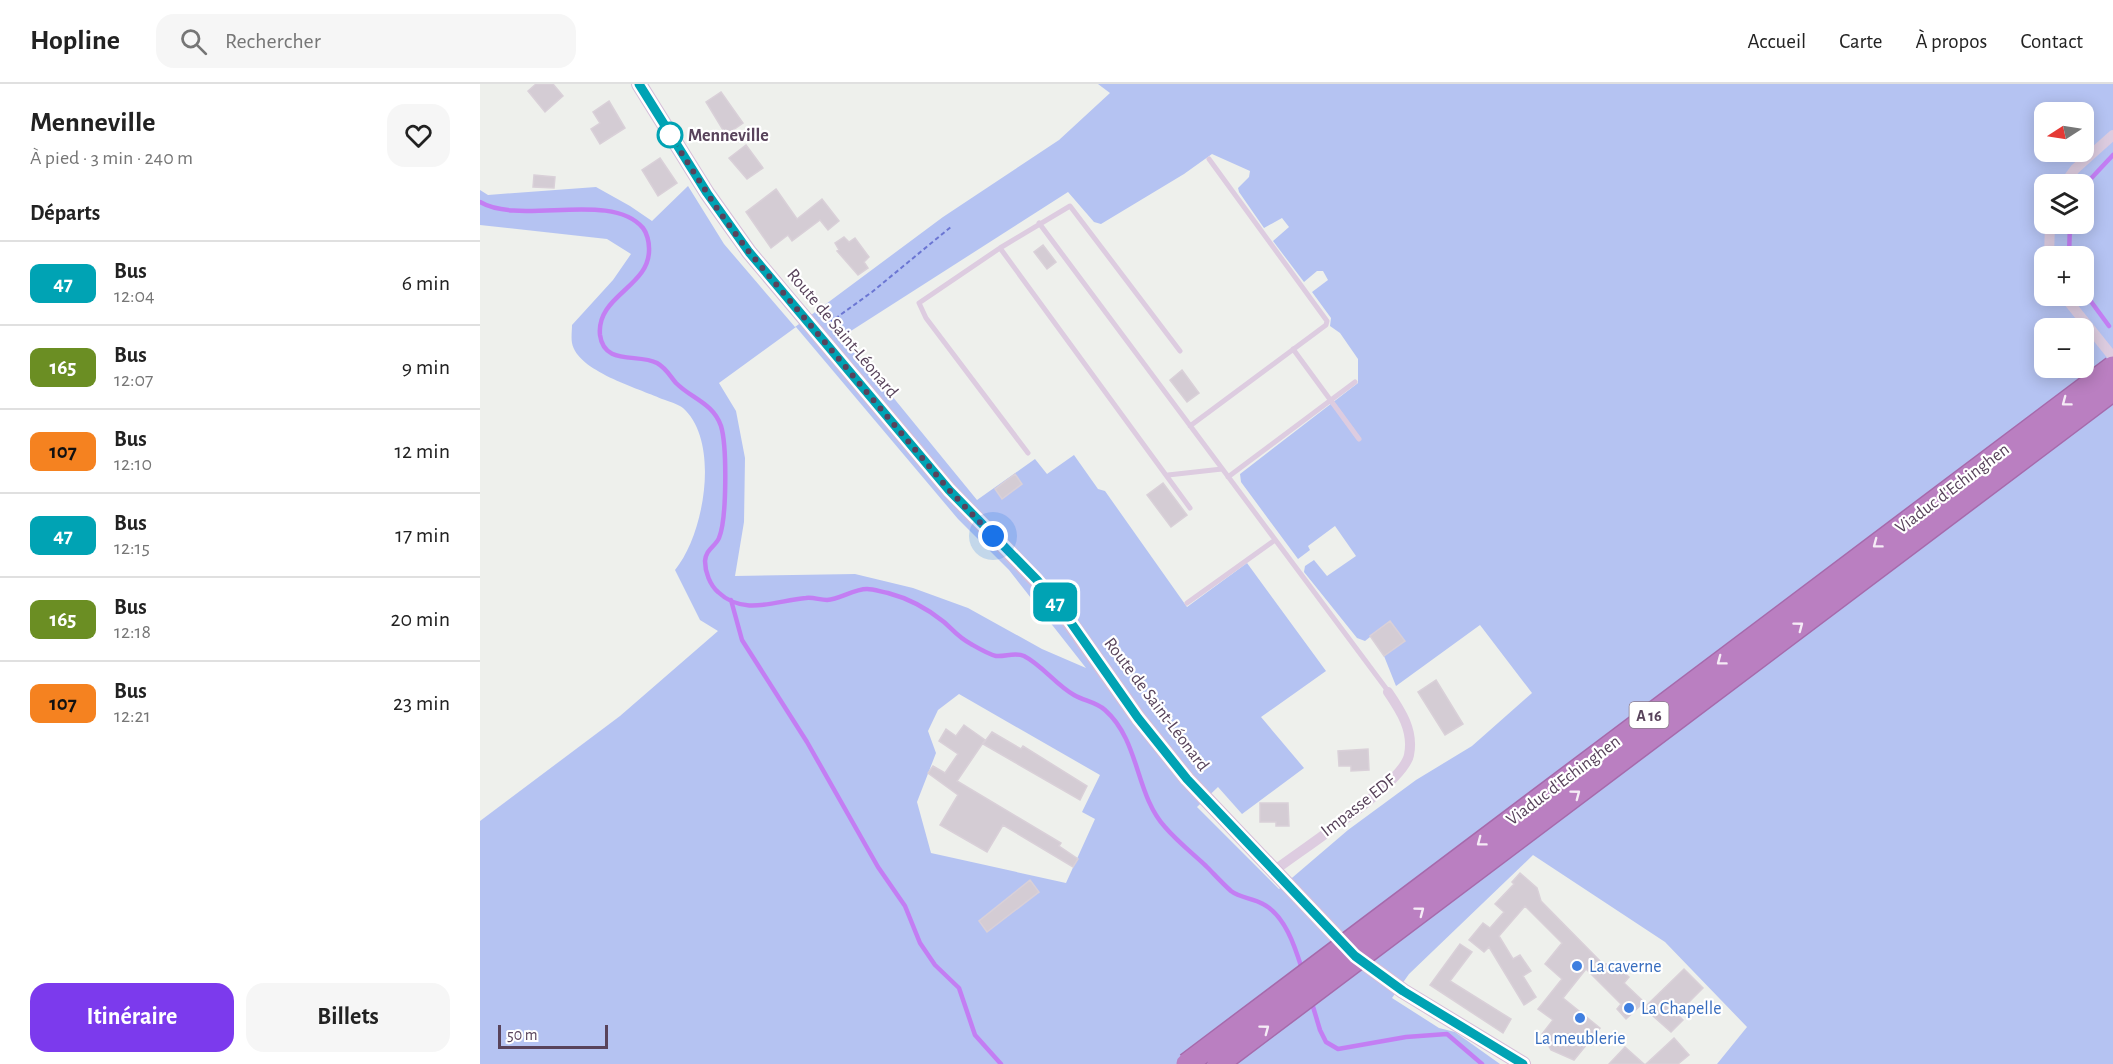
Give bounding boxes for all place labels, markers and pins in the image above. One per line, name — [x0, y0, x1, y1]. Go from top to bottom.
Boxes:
marker: Menneville — [657, 122, 683, 148]
place label: Menneville — [688, 127, 769, 145]
place label: La caverne — [1589, 958, 1662, 976]
marker: La caverne — [1570, 959, 1584, 973]
place label: La Chapelle — [1641, 1000, 1721, 1018]
marker: La Chapelle — [1622, 1001, 1636, 1015]
marker: La meublerie — [1573, 1011, 1587, 1025]
place label: La meublerie — [1534, 1030, 1626, 1048]

